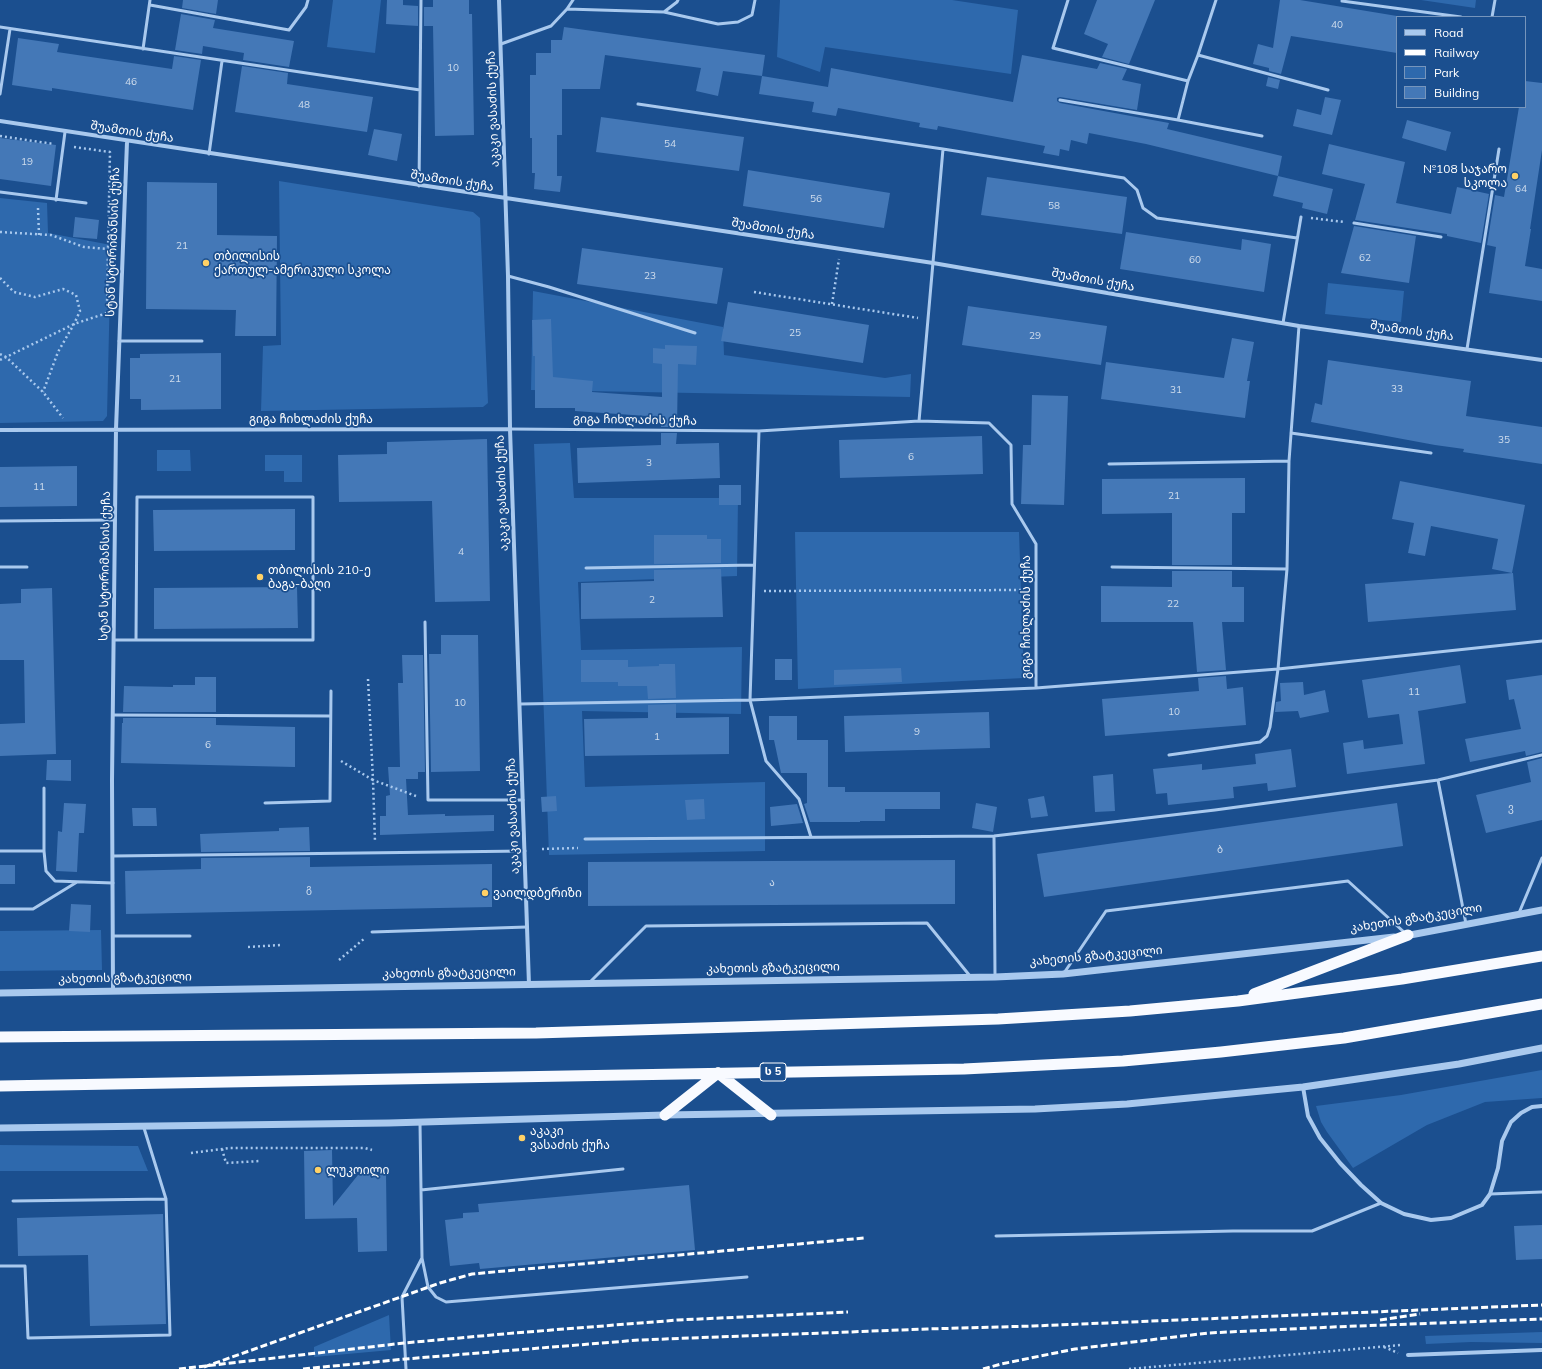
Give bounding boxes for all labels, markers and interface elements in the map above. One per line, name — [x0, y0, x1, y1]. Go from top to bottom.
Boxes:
legend — [1396, 16, 1526, 108]
house number: 40 — [1331, 19, 1343, 31]
text: Road — [1434, 25, 1463, 40]
text: Railway — [1434, 45, 1479, 60]
street label: აკაკი ვასაძის ქუჩა — [484, 51, 502, 167]
house number: 10 — [447, 62, 459, 74]
text: Park — [1434, 65, 1459, 80]
house number: 46 — [125, 76, 137, 88]
text: Building — [1434, 85, 1479, 100]
house number: 48 — [298, 99, 310, 111]
street label: შუამთის ქუჩა — [89, 118, 175, 146]
house number: 54 — [664, 138, 676, 150]
house number: 19 — [21, 156, 33, 168]
place label: №108 საჯარო სკოლა — [1423, 162, 1507, 190]
street label: სტან სტორიმანსის ქუჩა — [103, 167, 123, 317]
street label: შუამთის ქუჩა — [409, 167, 495, 195]
marker: №108 საჯარო სკოლა — [1510, 171, 1520, 181]
house number: 64 — [1515, 183, 1527, 195]
house number: 56 — [810, 193, 822, 205]
house number: 58 — [1048, 200, 1060, 212]
street label: შუამთის ქუჩა — [730, 215, 816, 243]
house number: 21 — [176, 240, 188, 252]
place label: თბილისის ქართულ-ამერიკული სკოლა — [214, 249, 391, 277]
house number: 62 — [1359, 252, 1371, 264]
house number: 60 — [1189, 254, 1201, 266]
marker: თბილისის ქართულ-ამერიკული სკოლა — [201, 258, 211, 268]
street label: შუამთის ქუჩა — [1050, 266, 1136, 294]
house number: 23 — [644, 270, 656, 282]
street label: შუამთის ქუჩა — [1369, 318, 1455, 344]
house number: 25 — [789, 327, 801, 339]
house number: 29 — [1029, 330, 1041, 342]
house number: 21 — [169, 373, 181, 385]
house number: 33 — [1391, 383, 1403, 395]
house number: 31 — [1170, 384, 1182, 396]
street label: გიგა ჩიხლაძის ქუჩა — [249, 412, 373, 426]
street label: გიგა ჩიხლაძის ქუჩა — [573, 412, 697, 428]
house number: 35 — [1498, 434, 1510, 446]
street label: აკაკი ვასაძის ქუჩა — [493, 435, 511, 551]
house number: 6 — [908, 451, 914, 463]
house number: 3 — [646, 457, 652, 469]
house number: 11 — [33, 481, 45, 493]
house number: 21 — [1168, 490, 1180, 502]
street label: სტან სტორიმანსის ქუჩა — [96, 491, 114, 641]
house number: 4 — [458, 546, 464, 558]
street label: გიგა ჩიხლაძის ქუჩა — [1019, 555, 1033, 679]
place label: თბილისის 210-ე ბაგა-ბაღი — [268, 563, 371, 591]
marker: თბილისის 210-ე ბაგა-ბაღი — [255, 572, 265, 582]
house number: 2 — [649, 594, 655, 606]
house number: 22 — [1167, 598, 1179, 610]
house number: 11 — [1408, 686, 1420, 698]
house number: 10 — [454, 697, 466, 709]
house number: 10 — [1168, 706, 1180, 718]
house number: 9 — [914, 726, 920, 738]
house number: 1 — [654, 731, 660, 743]
house number: 6 — [205, 739, 211, 751]
street label: აკაკი ვასაძის ქუჩა — [504, 758, 522, 874]
house number: ვ — [1508, 802, 1514, 814]
house number: ბ — [1217, 844, 1223, 856]
house number: ა — [769, 877, 775, 889]
house number: გ — [306, 883, 312, 895]
place label: ვაილდბერიზი — [493, 886, 582, 900]
marker: ვაილდბერიზი — [480, 888, 490, 898]
street label: კახეთის გზატკეცილი — [1349, 900, 1483, 936]
street label: კახეთის გზატკეცილი — [1029, 943, 1163, 969]
street label: კახეთის გზატკეცილი — [706, 960, 840, 976]
street label: კახეთის გზატკეცილი — [382, 965, 516, 981]
street label: კახეთის გზატკეცილი — [58, 970, 192, 986]
road number: ს 5 — [760, 1063, 786, 1081]
place label: აკაკი ვასაძის ქუჩა — [530, 1124, 610, 1152]
marker: აკაკი ვასაძის ქუჩა — [517, 1133, 527, 1143]
place label: ლუკოილი — [326, 1163, 389, 1177]
marker: ლუკოილი — [313, 1165, 323, 1175]

